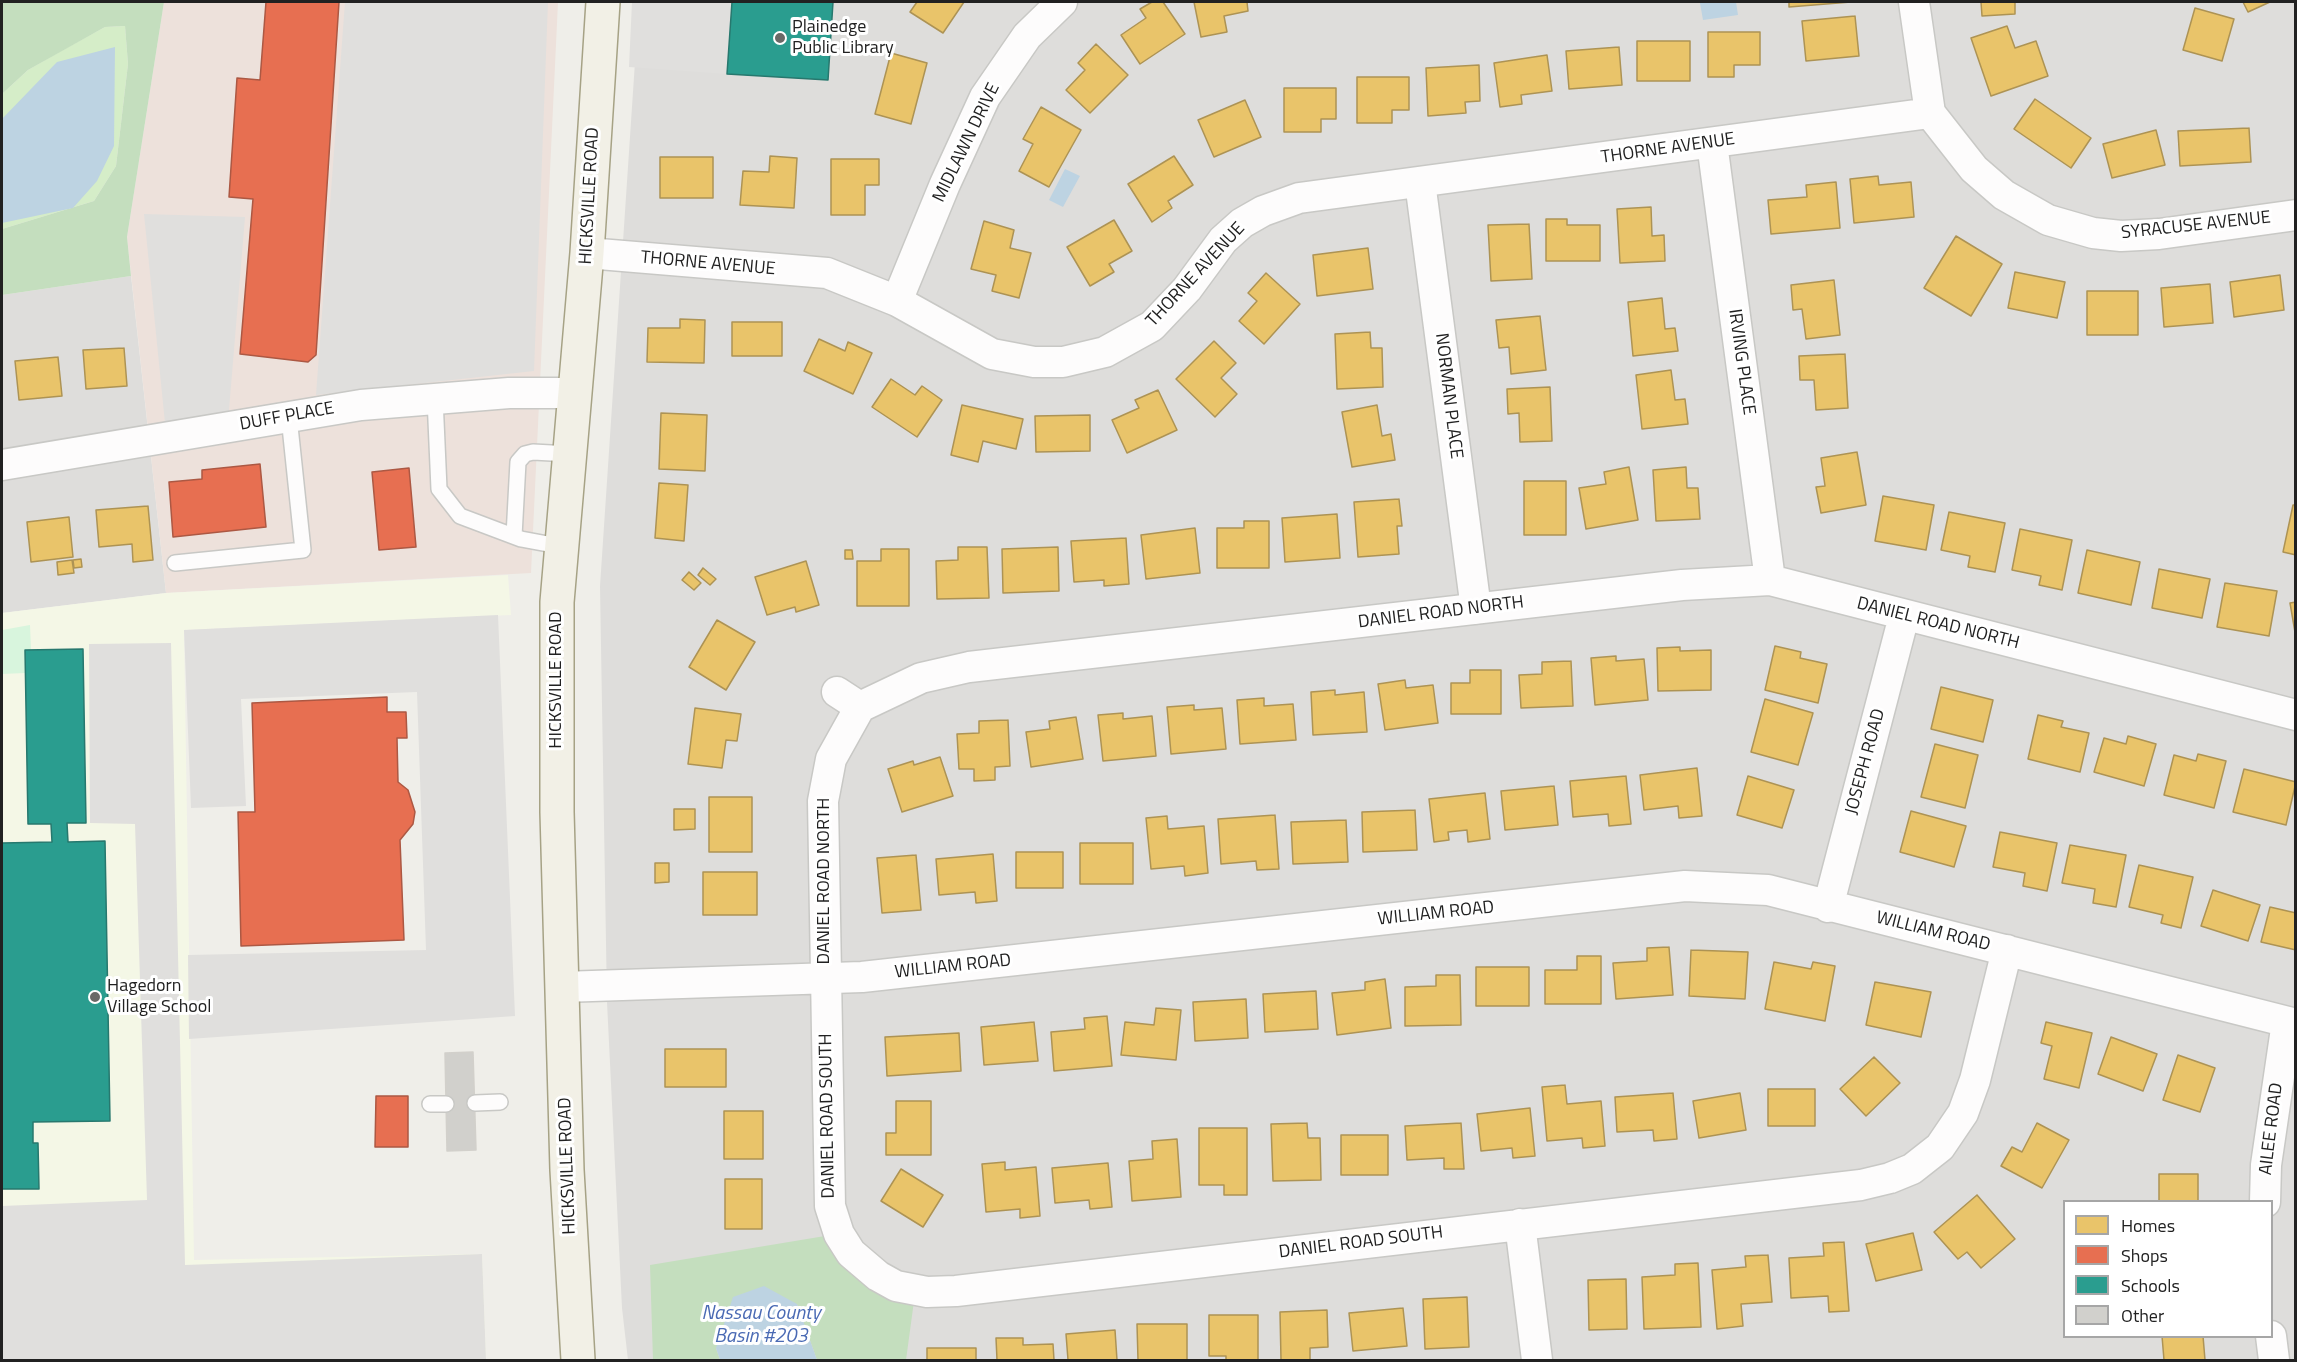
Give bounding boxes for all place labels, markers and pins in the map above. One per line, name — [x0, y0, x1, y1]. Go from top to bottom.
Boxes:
place label: Plainedge Public Library — [792, 17, 894, 60]
marker: Plainedge Public Library — [773, 31, 787, 45]
place label: Hagedorn Village School — [107, 976, 211, 1018]
marker: Hagedorn Village School — [88, 990, 102, 1004]

